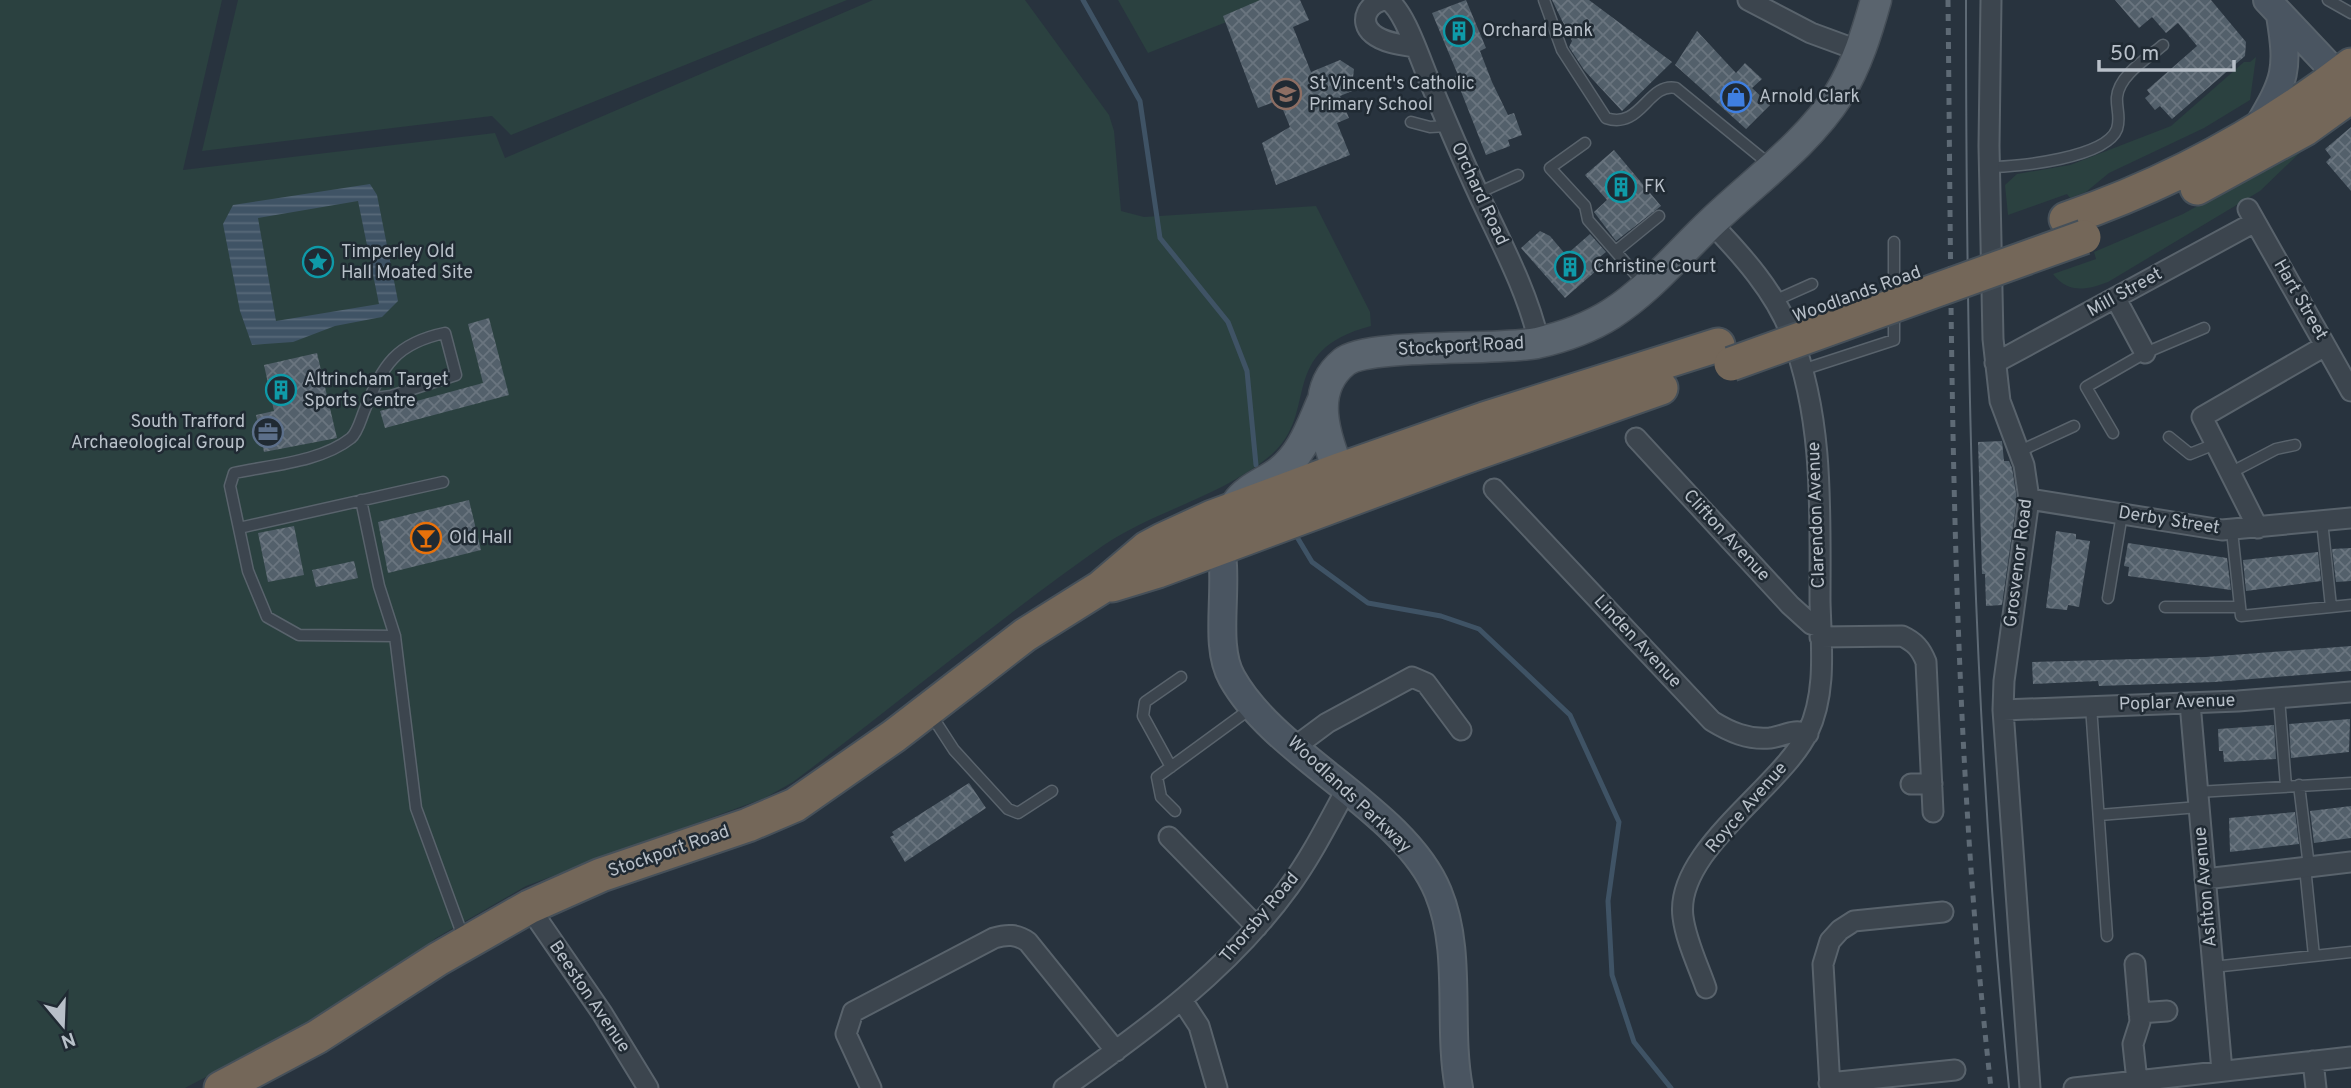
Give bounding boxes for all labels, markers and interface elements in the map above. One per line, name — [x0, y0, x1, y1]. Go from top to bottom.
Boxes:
building icon: Orchard Bank — [1442, 14, 1476, 48]
place label: Orchard Bank — [1482, 20, 1593, 43]
scale bar — [2099, 28, 2234, 72]
text: 50 m — [2110, 41, 2159, 68]
place label: St Vincent's Catholic Primary School — [1309, 73, 1475, 117]
school or university icon: St Vincent's Catholic Primary School — [1269, 77, 1303, 111]
shop icon: Arnold Clark — [1719, 80, 1753, 114]
place label: Arnold Clark — [1759, 86, 1860, 109]
street label: Orchard Road — [1445, 139, 1513, 249]
building icon: FK — [1604, 170, 1638, 204]
place label: FK — [1644, 176, 1666, 199]
place label: Timperley Old Hall Moated Site — [341, 241, 473, 285]
place icon: Timperley Old Hall Moated Site — [301, 245, 335, 279]
building icon: Christine Court — [1553, 250, 1587, 284]
street label: Hart Street — [2268, 255, 2332, 345]
place label: Christine Court — [1593, 256, 1716, 279]
street label: Woodlands Road — [1790, 261, 1924, 329]
street label: Mill Street — [2083, 263, 2167, 323]
street label: Stockport Road — [1397, 332, 1525, 362]
place label: Altrincham Target Sports Centre — [304, 369, 449, 413]
building icon: Altrincham Target Sports Centre — [264, 373, 298, 407]
place label: South Trafford Archaeological Group — [71, 411, 245, 455]
office icon: South Trafford Archaeological Group — [251, 415, 285, 449]
street label: Clarendon Avenue — [1803, 441, 1831, 589]
street label: Clifton Avenue — [1678, 485, 1774, 587]
street label: Grosvenor Road — [2000, 497, 2038, 629]
street label: Derby Street — [2117, 502, 2221, 540]
bar icon: Old Hall — [409, 521, 443, 555]
place label: Old Hall — [449, 527, 512, 550]
street label: Linden Avenue — [1588, 591, 1686, 693]
street label: Poplar Avenue — [2118, 689, 2236, 717]
street label: Woodlands Parkway — [1282, 731, 1416, 859]
street label: Royce Avenue — [1701, 758, 1793, 858]
street label: Stockport Road — [605, 821, 733, 883]
street label: Ashton Avenue — [2189, 826, 2223, 948]
street label: Thorsby Road — [1215, 868, 1305, 968]
street label: Beeston Avenue — [543, 937, 635, 1057]
north arrow — [28, 990, 98, 1060]
text: N — [58, 1026, 78, 1053]

